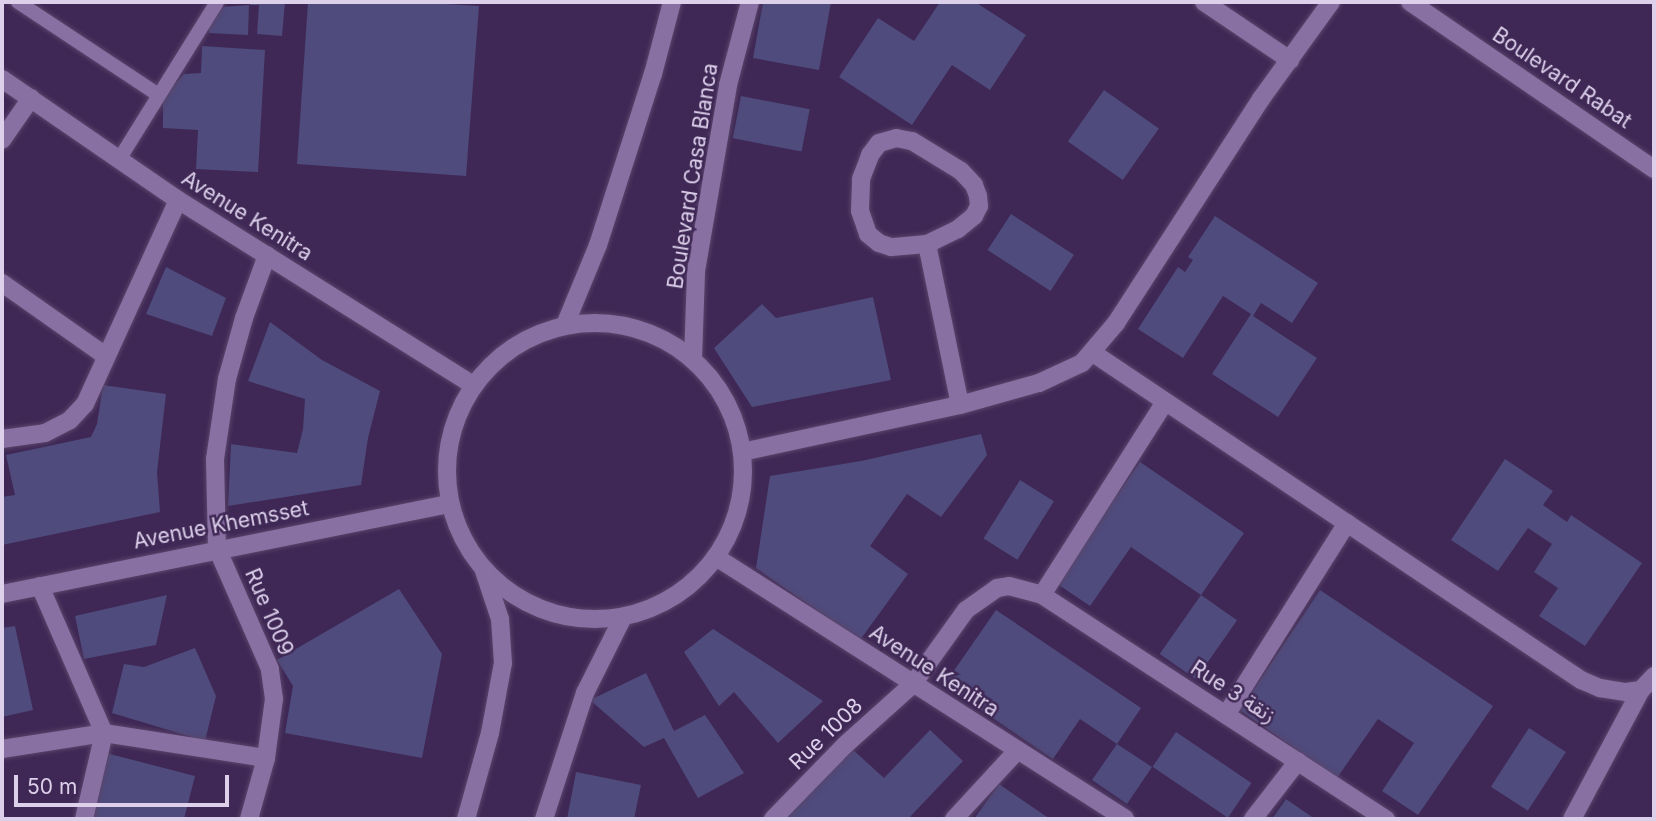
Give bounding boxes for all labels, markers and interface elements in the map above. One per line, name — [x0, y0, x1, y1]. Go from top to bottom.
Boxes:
street label: Boulevard Rabat — [1488, 22, 1636, 134]
street label: Boulevard Casa Blanca — [663, 61, 723, 291]
street label: Avenue Kenitra — [177, 166, 317, 266]
street label: Avenue Khemsset — [131, 496, 311, 554]
street label: Rue 1009 — [239, 565, 299, 659]
street label: Avenue Kenitra — [865, 620, 1003, 722]
street label: Rue 3 زنقة — [1186, 655, 1280, 729]
street label: Rue 1008 — [784, 693, 868, 775]
scale bar — [18, 762, 233, 806]
text: 50 m — [27, 774, 77, 799]

